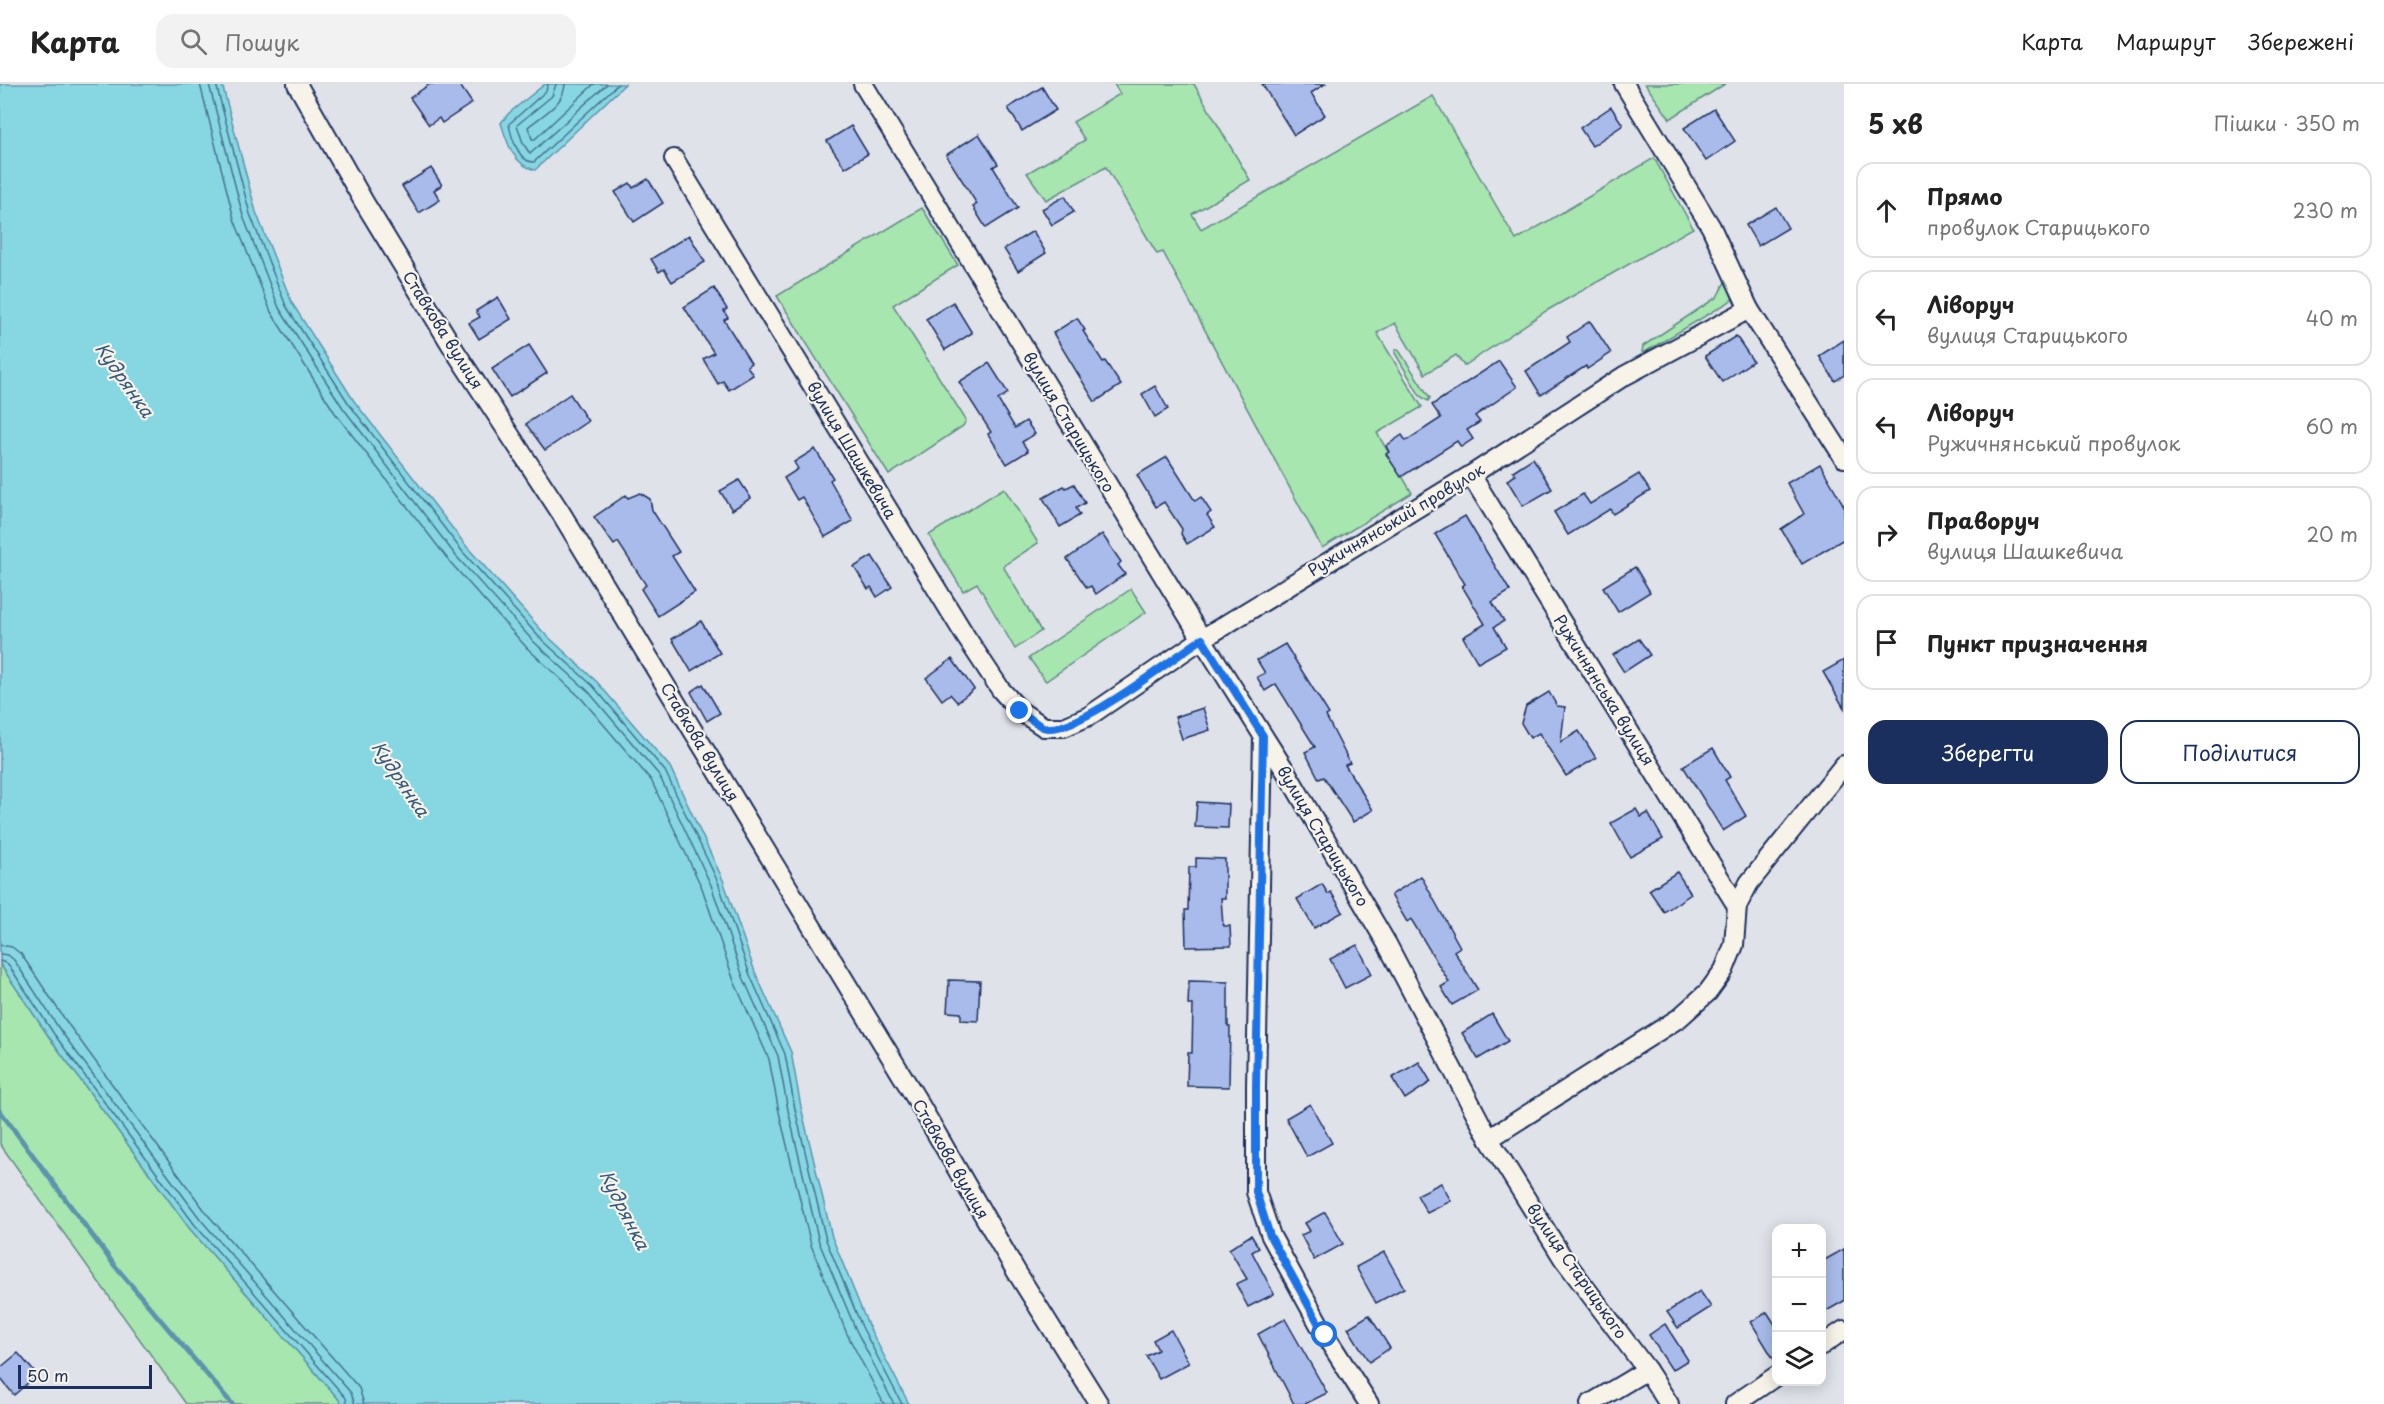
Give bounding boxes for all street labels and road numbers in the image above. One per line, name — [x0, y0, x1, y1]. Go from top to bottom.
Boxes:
street label: Ставкова вулиця — [398, 266, 490, 393]
street label: вулиця Старицького — [1018, 346, 1122, 497]
street label: вулиця Шашкевича — [802, 376, 904, 523]
street label: Ружичнянський провулок — [1302, 456, 1489, 582]
street label: Ружичнянська вулиця — [1548, 609, 1661, 770]
street label: Ставкова вулиця — [656, 677, 746, 806]
street label: вулиця Старицького — [1272, 760, 1376, 911]
street label: Ставкова вулиця — [908, 1094, 996, 1223]
street label: вулиця Старицького — [1522, 1198, 1634, 1343]

